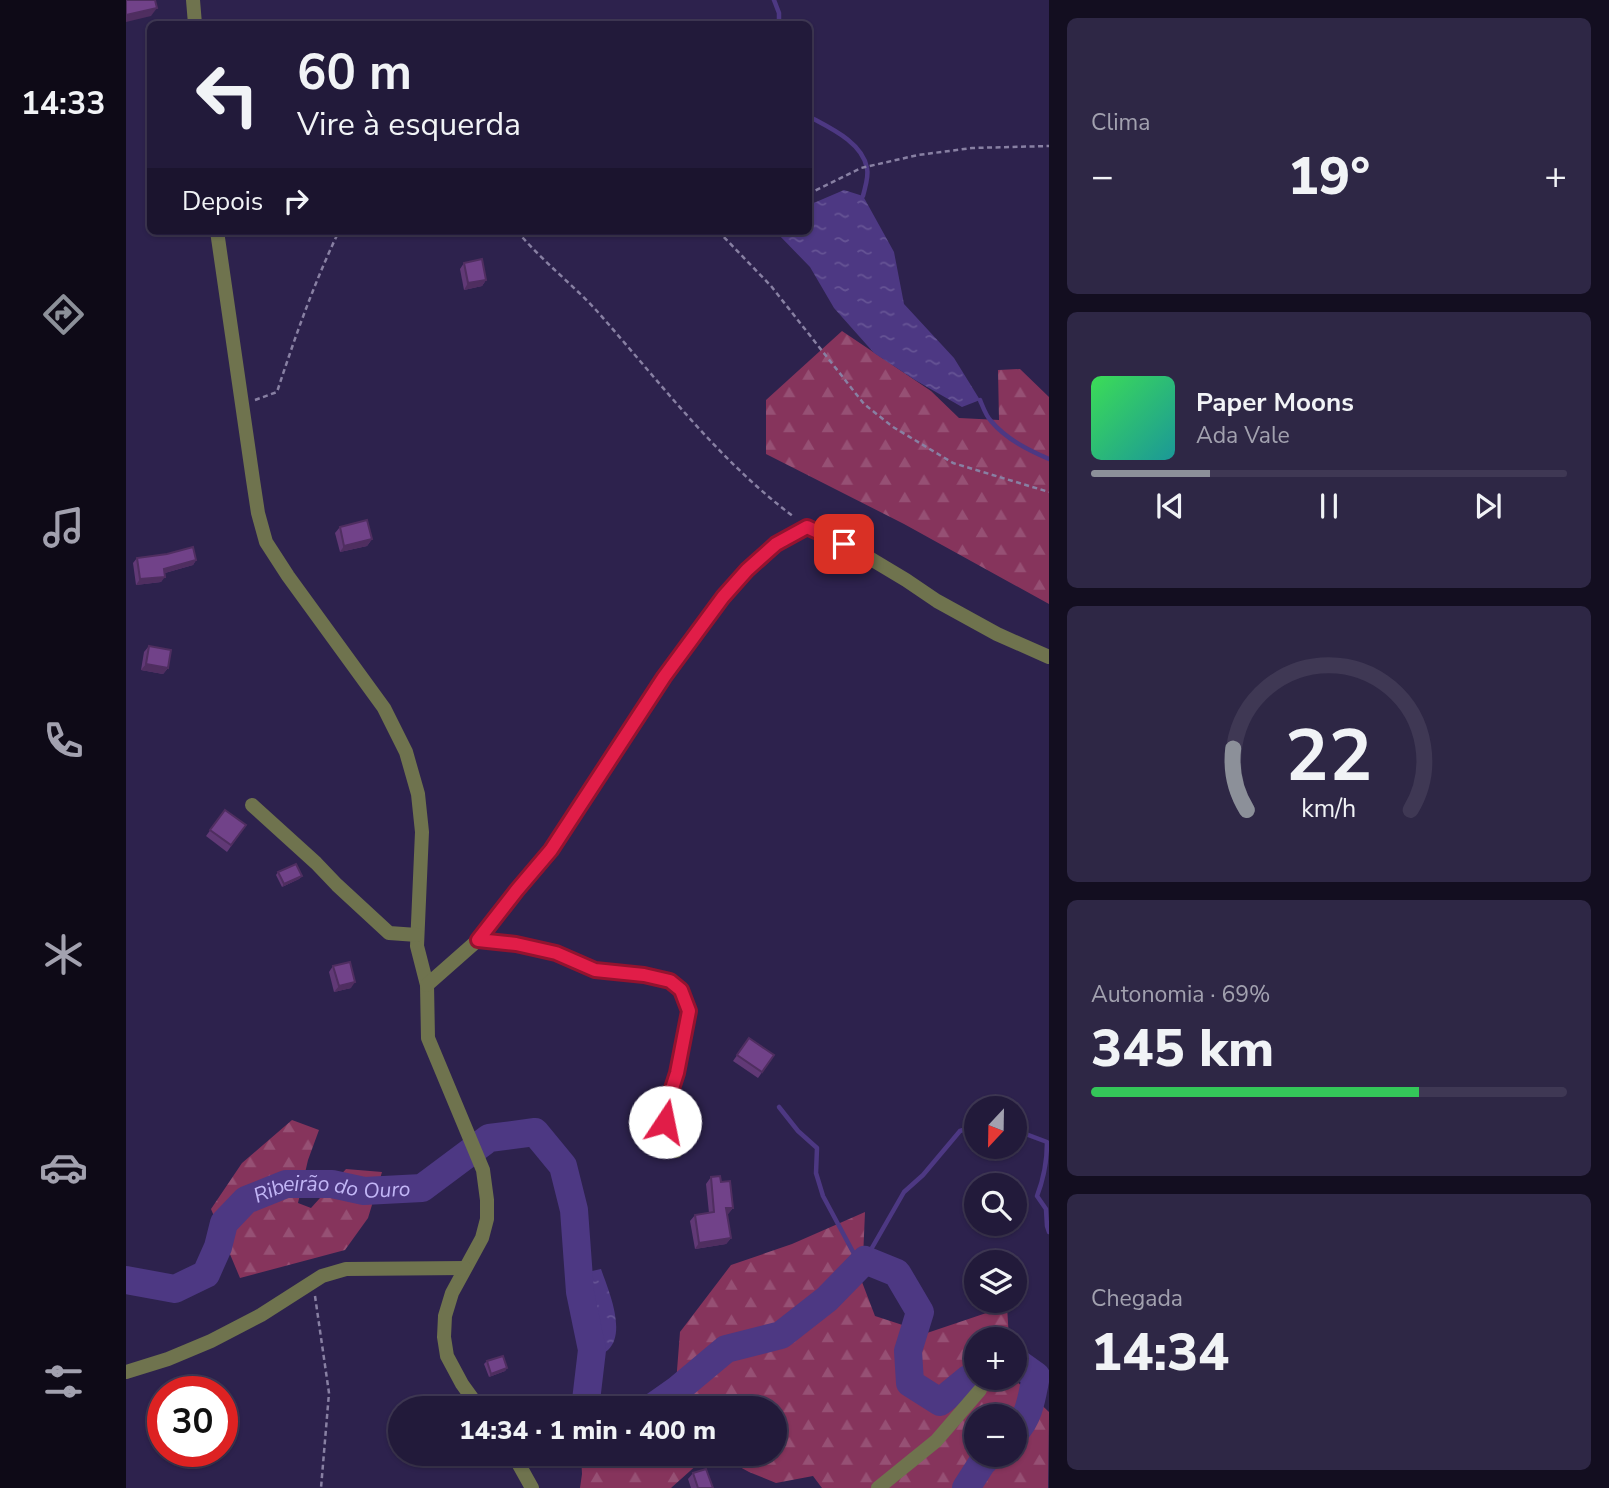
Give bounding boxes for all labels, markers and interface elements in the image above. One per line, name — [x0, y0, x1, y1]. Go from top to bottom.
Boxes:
text: 60 m — [297, 39, 412, 106]
icon: left — [182, 49, 273, 140]
text: 14:33 — [21, 82, 105, 125]
text: Vire à esquerda — [297, 103, 521, 146]
text: Clima — [1091, 107, 1151, 138]
text: 19° — [1288, 141, 1370, 212]
text: − — [1091, 151, 1114, 202]
text: + — [1544, 151, 1567, 202]
icon: right — [277, 182, 315, 220]
text: Depois — [182, 184, 263, 219]
icon: directions — [39, 290, 88, 339]
text: Paper Moons — [1196, 385, 1354, 420]
text: Ada Vale — [1196, 420, 1290, 451]
icon: previous — [1151, 487, 1189, 525]
icon: pause — [1310, 487, 1348, 525]
icon: next — [1469, 487, 1507, 525]
icon: music — [39, 503, 88, 552]
pin — [814, 514, 874, 574]
icon: arrive — [825, 525, 863, 563]
text: 22 — [1285, 706, 1373, 806]
icon: phone — [39, 716, 88, 765]
text: km/h — [1301, 792, 1357, 826]
icon: climate — [39, 930, 88, 979]
text: Autonomia · 69% — [1091, 979, 1271, 1010]
text: 345 km — [1091, 1013, 1274, 1084]
position arrow — [628, 1085, 702, 1159]
north arrow — [964, 1096, 1027, 1158]
map controls — [964, 1096, 1027, 1467]
icon: car — [39, 1143, 88, 1192]
water label: Ribeirão do Ouro — [249, 1170, 411, 1210]
button: search — [964, 1173, 1027, 1236]
button: layers — [964, 1250, 1027, 1313]
text: Chegada — [1091, 1283, 1183, 1314]
text: 14:34 — [1091, 1317, 1229, 1388]
button: + — [964, 1327, 1027, 1390]
icon: filters — [39, 1357, 88, 1406]
speed limit sign: 30 — [147, 1376, 238, 1467]
button: − — [964, 1404, 1027, 1467]
text: 14:34 · 1 min · 400 m — [459, 1413, 716, 1448]

